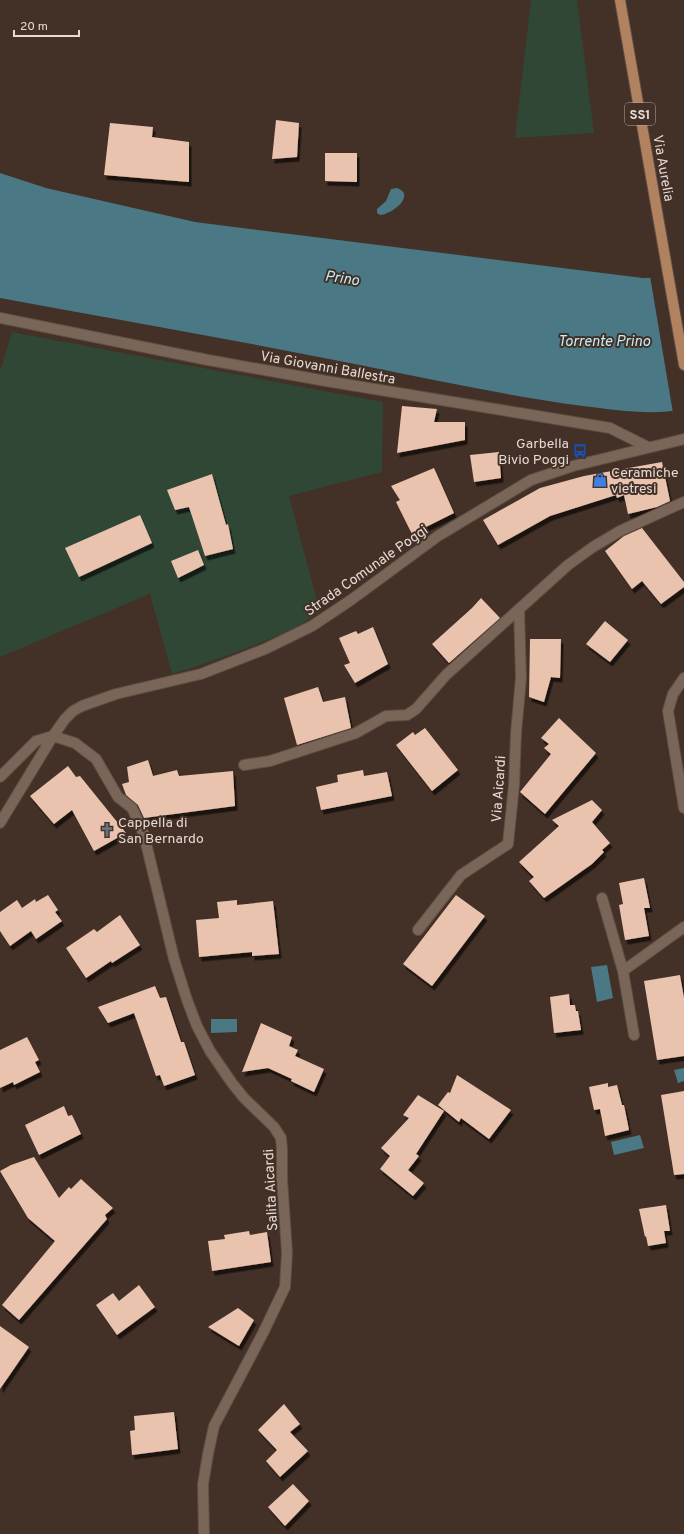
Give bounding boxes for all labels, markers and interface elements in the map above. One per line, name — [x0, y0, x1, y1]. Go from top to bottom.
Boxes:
scale bar — [14, 12, 79, 38]
text: 20 m — [20, 19, 48, 35]
road number: SS1 — [625, 103, 655, 125]
street label: Via Aurelia — [648, 134, 677, 203]
water label: Prino — [323, 268, 360, 291]
water label: Torrente Prino — [558, 333, 650, 352]
street label: Via Giovanni Ballestra — [259, 348, 396, 389]
place label: Garbella Bivio Poggi — [498, 436, 569, 469]
bus stop icon: Garbella Bivio Poggi — [572, 443, 588, 459]
place label: Ceramiche vietresi — [611, 465, 679, 498]
shop icon: Ceramiche vietresi — [592, 472, 608, 488]
street label: Strada Comunale Poggi — [302, 522, 432, 620]
street label: Via Aicardi — [489, 755, 510, 823]
place label: Cappella di San Bernardo — [118, 815, 204, 848]
church icon: Cappella di San Bernardo — [99, 822, 115, 838]
street label: Salita Aicardi — [261, 1148, 282, 1231]

